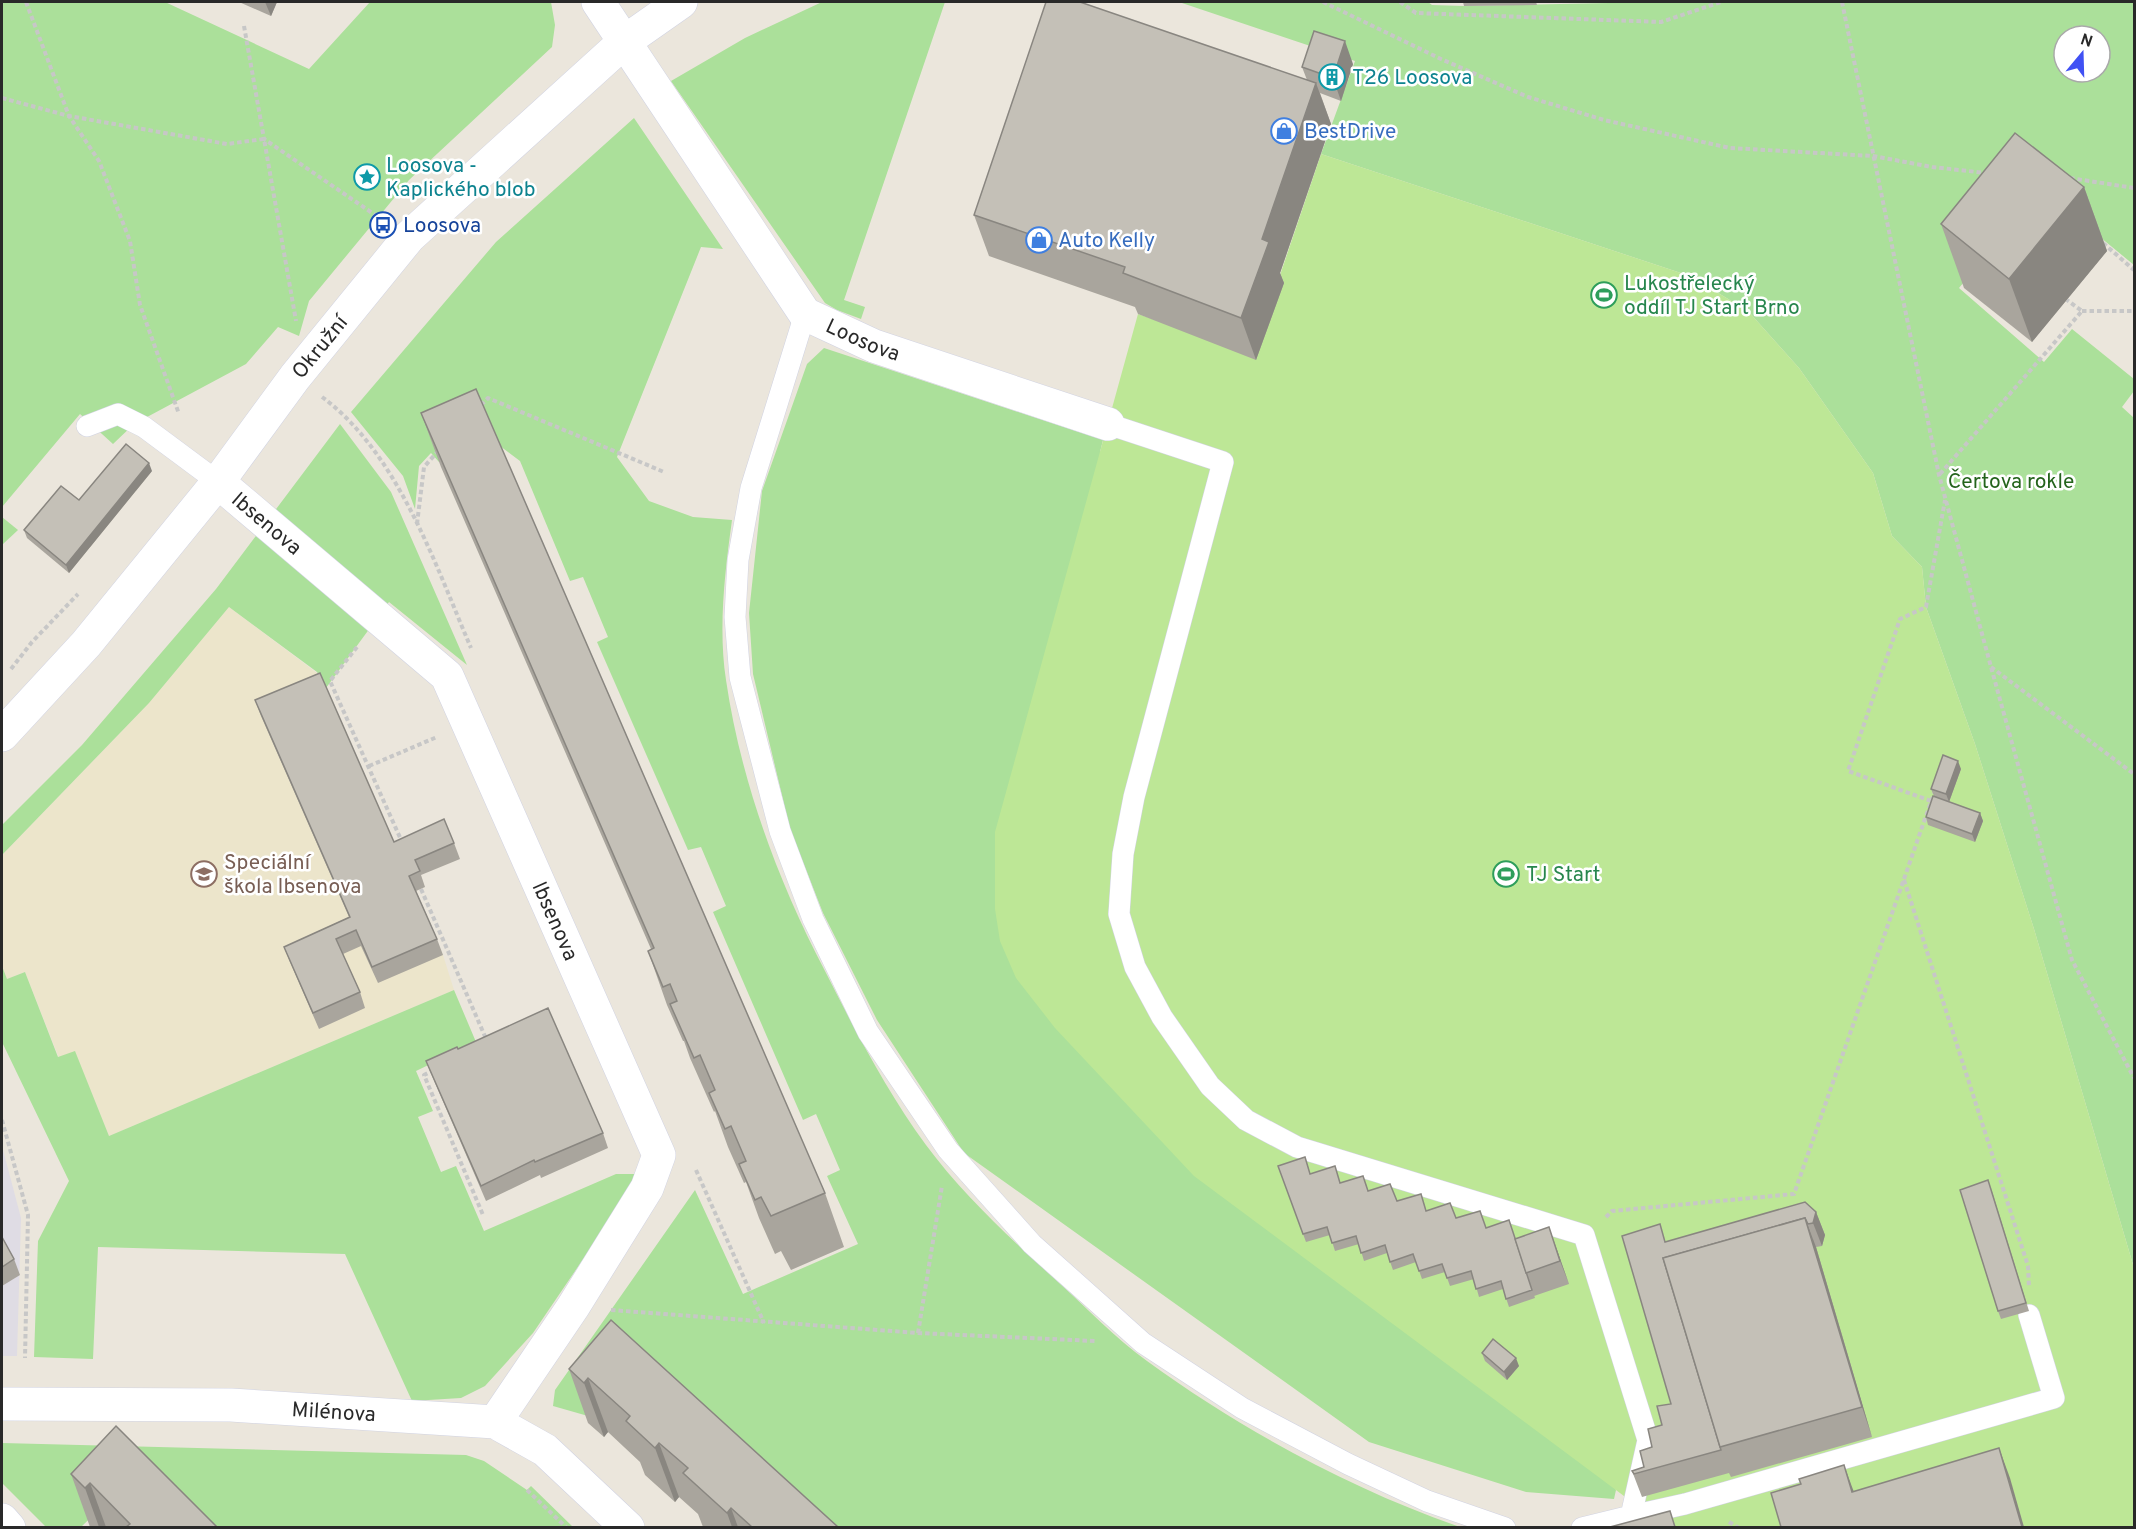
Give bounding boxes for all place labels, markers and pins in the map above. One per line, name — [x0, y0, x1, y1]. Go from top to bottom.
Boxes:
building icon: T26 Loosova — [1317, 62, 1347, 92]
place label: T26 Loosova — [1352, 65, 1472, 92]
shop icon: BestDrive — [1269, 116, 1299, 146]
place label: BestDrive — [1304, 119, 1396, 146]
place label: Loosova - Kaplického blob — [386, 153, 536, 204]
place icon: Loosova - Kaplického blob — [352, 162, 382, 192]
bus stop icon: Loosova — [368, 210, 398, 240]
place label: Loosova — [403, 213, 481, 240]
shop icon: Auto Kelly — [1024, 225, 1054, 255]
place label: Auto Kelly — [1058, 228, 1155, 255]
place label: Lukostřelecký oddíl TJ Start Brno — [1624, 271, 1800, 322]
sports icon: Lukostřelecký oddíl TJ Start Brno — [1589, 280, 1619, 310]
place label: Speciální škola Ibsenova — [224, 850, 361, 901]
school or university icon: Speciální škola Ibsenova — [189, 859, 219, 889]
sports icon: TJ Start — [1491, 859, 1521, 889]
place label: TJ Start — [1526, 862, 1601, 889]

